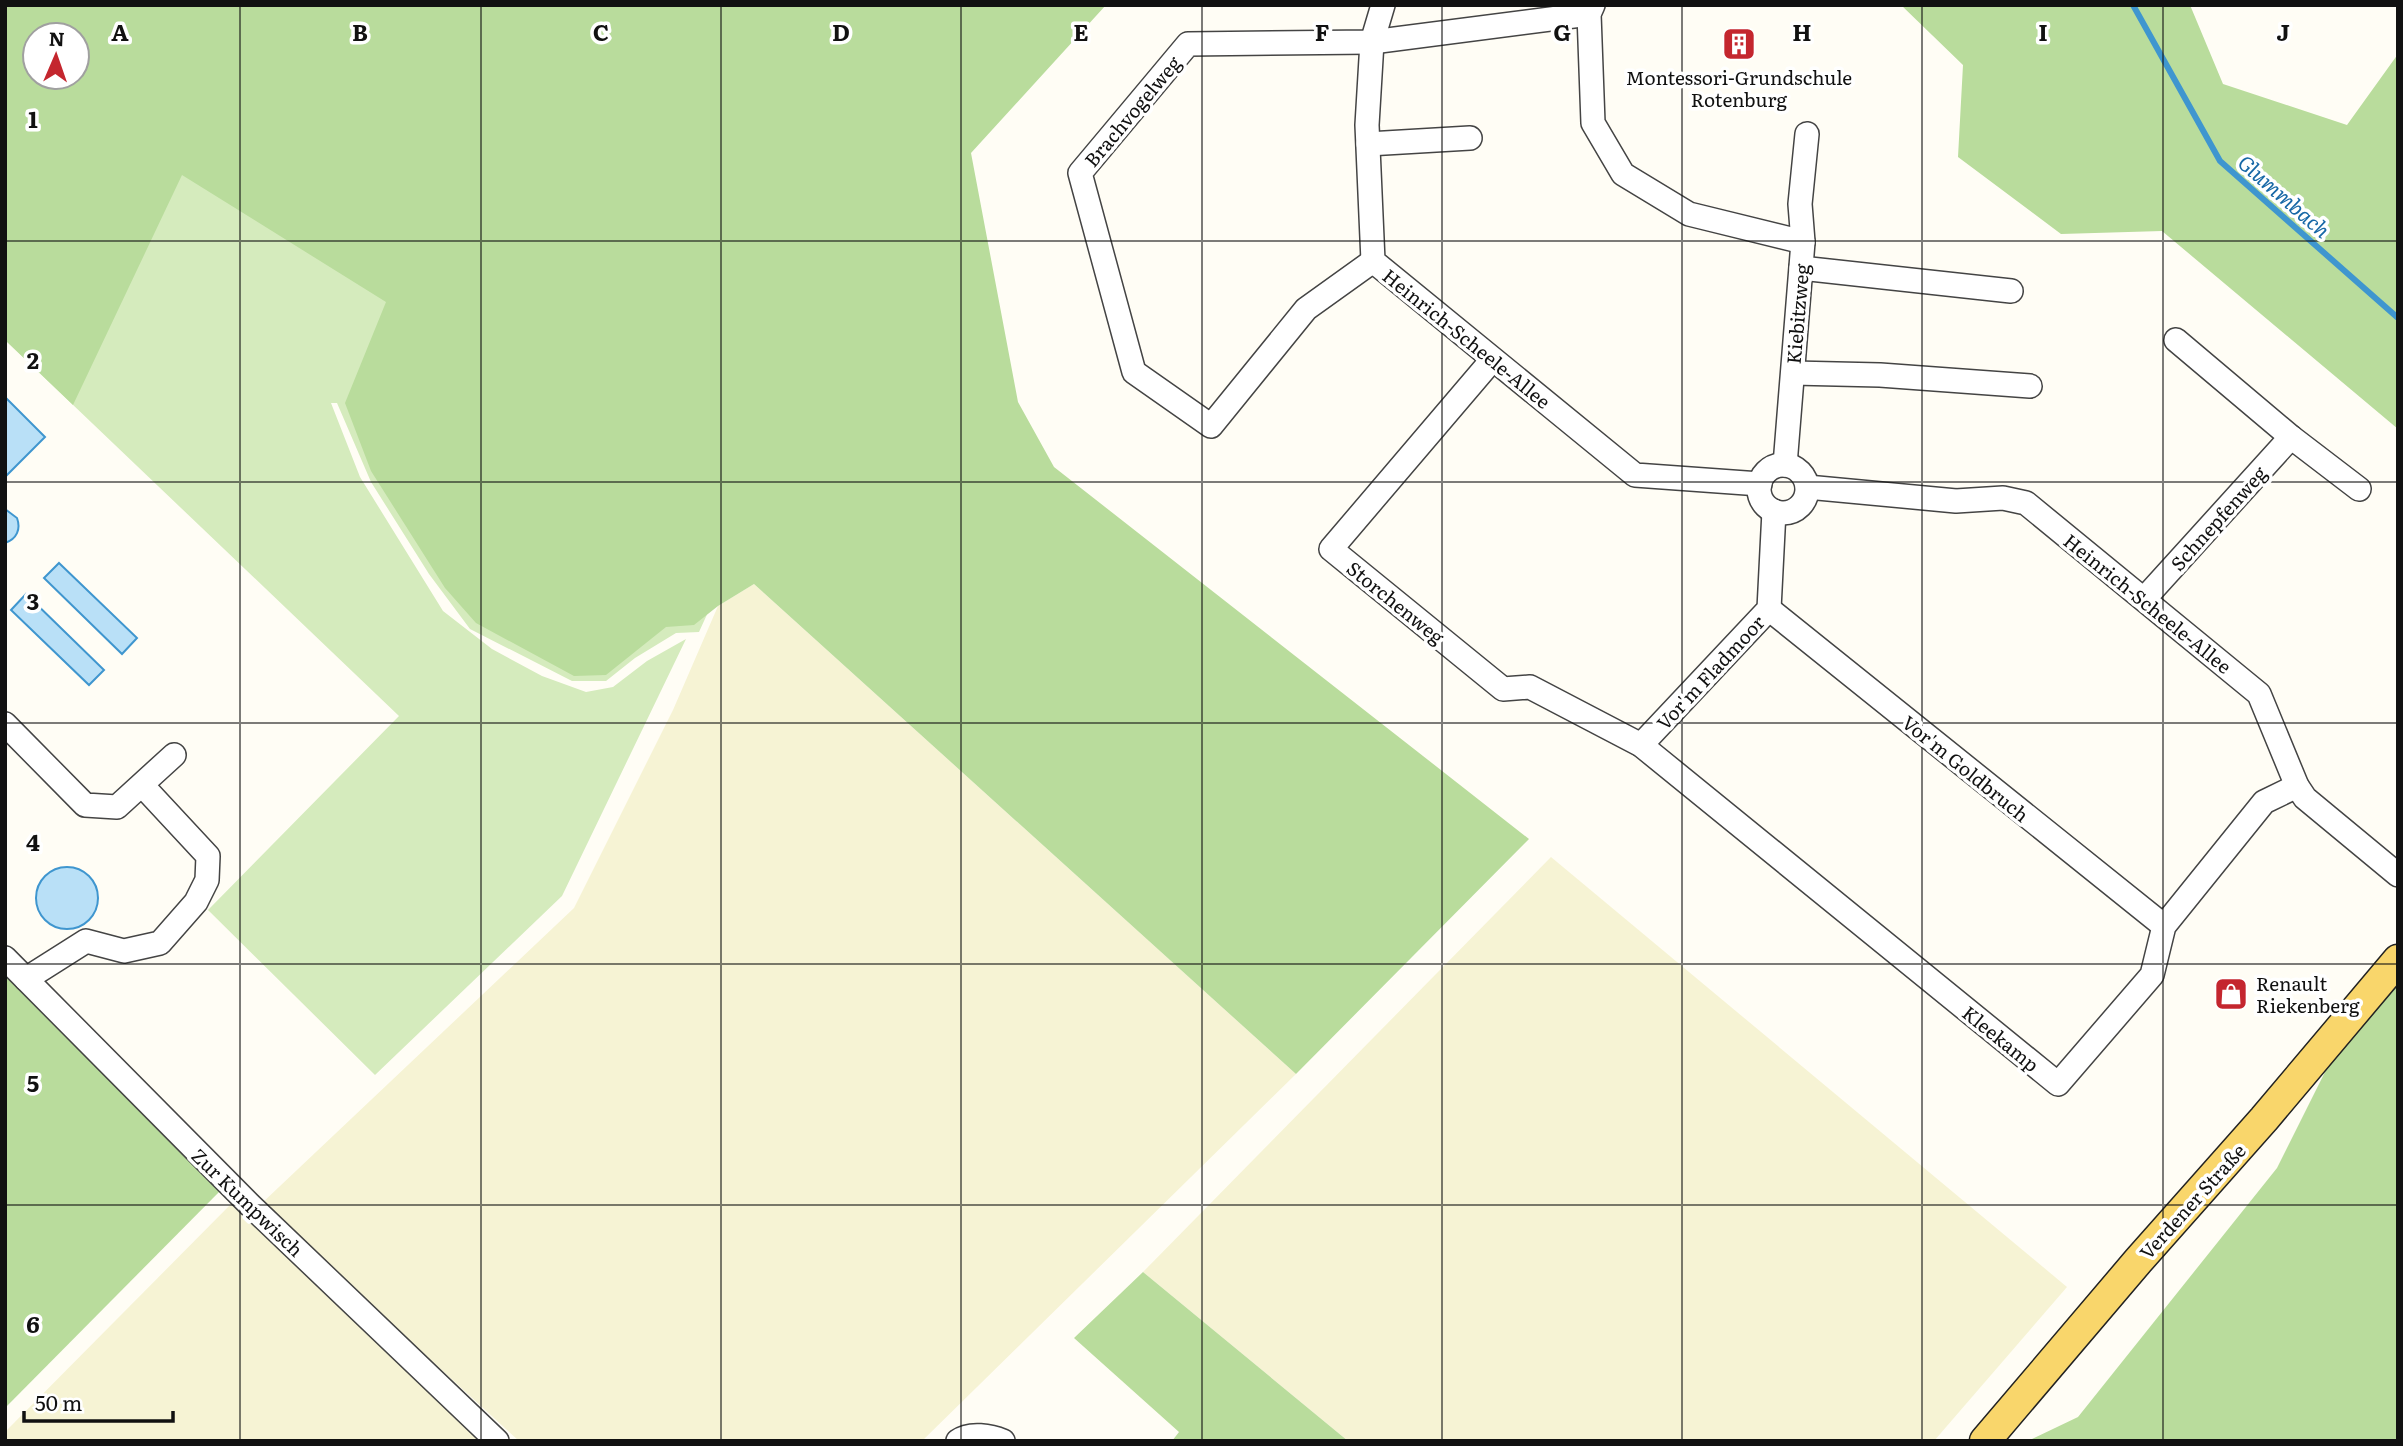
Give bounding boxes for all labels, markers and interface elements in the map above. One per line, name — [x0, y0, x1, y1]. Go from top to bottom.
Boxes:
text: A — [111, 14, 129, 48]
text: B — [352, 14, 368, 48]
text: C — [593, 14, 609, 48]
text: D — [832, 14, 850, 48]
text: E — [1073, 14, 1089, 48]
text: F — [1315, 14, 1330, 48]
text: G — [1553, 14, 1571, 48]
text: H — [1792, 14, 1812, 48]
text: I — [2038, 14, 2048, 48]
text: J — [2276, 14, 2290, 48]
north arrow — [21, 21, 91, 91]
text: N — [48, 24, 65, 52]
building icon: Montessori-Grundschule Rotenburg — [1720, 25, 1758, 63]
street label: Brachvogelweg — [1077, 49, 1187, 173]
place label: Montessori-Grundschule Rotenburg — [1626, 63, 1852, 113]
text: 1 — [28, 101, 38, 135]
water label: Glummbach — [2232, 146, 2339, 244]
street label: Heinrich-Scheele-Allee — [1377, 261, 1557, 415]
street label: Kiebitzweg — [1779, 262, 1815, 365]
text: 2 — [27, 342, 39, 376]
street label: Schnepfenweg — [2163, 459, 2273, 576]
street label: Heinrich-Scheele-Allee — [2058, 526, 2238, 680]
street label: Storchenweg — [1341, 554, 1451, 650]
text: 3 — [27, 583, 39, 617]
street label: Vor'm Fladmoor — [1649, 609, 1771, 735]
street label: Vor'm Goldbruch — [1897, 708, 2035, 828]
text: 4 — [26, 824, 40, 858]
place label: Renault Riekenberg — [2256, 969, 2360, 1019]
shop icon: Renault Riekenberg — [2212, 975, 2250, 1013]
street label: Kleekamp — [1957, 998, 2045, 1078]
text: 5 — [27, 1065, 39, 1099]
street label: Verdener Straße — [2132, 1137, 2252, 1265]
street label: Zur Kumpwisch — [186, 1141, 310, 1263]
text: 6 — [26, 1306, 40, 1340]
scale bar — [24, 1380, 173, 1424]
text: 50 m — [35, 1386, 82, 1417]

